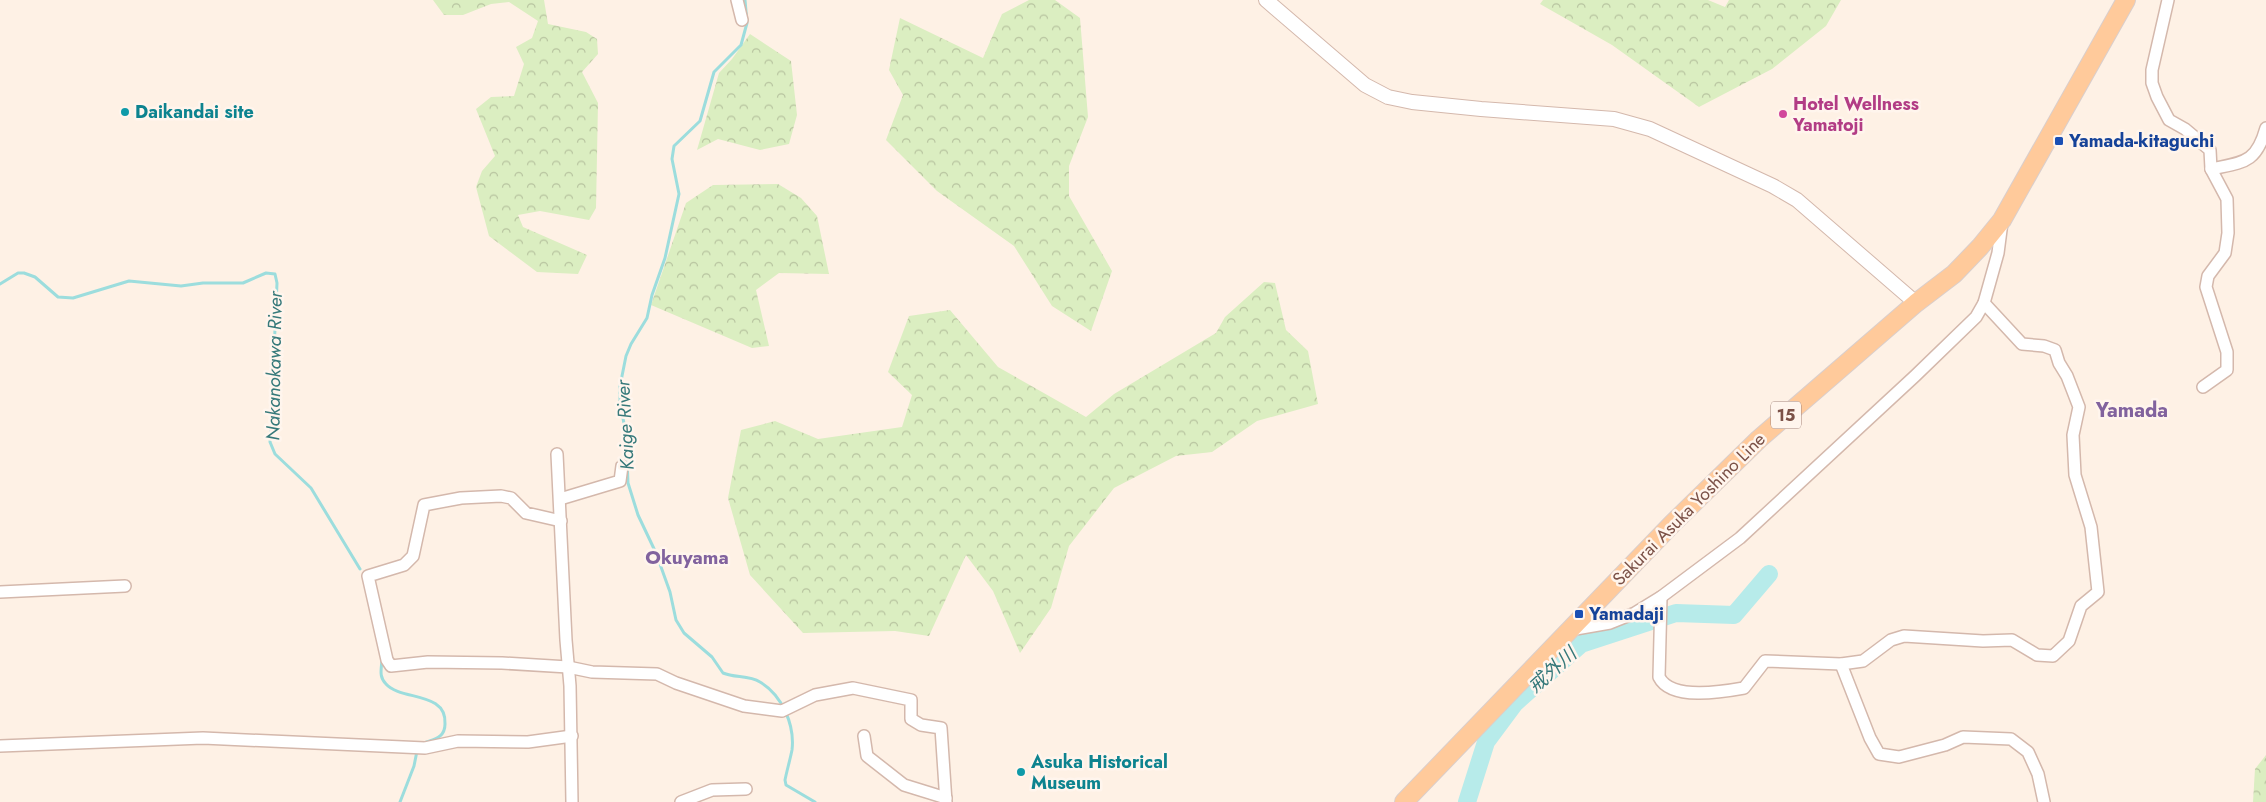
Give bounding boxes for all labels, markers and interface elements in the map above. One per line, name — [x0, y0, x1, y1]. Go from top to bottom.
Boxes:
place label: Hotel Wellness Yamatoji — [1792, 91, 1919, 138]
place label: Daikandai site — [135, 99, 254, 125]
marker: Daikandai site — [119, 106, 131, 118]
marker: Hotel Wellness Yamatoji — [1777, 108, 1789, 120]
place label: Yamada-kitaguchi — [2068, 128, 2214, 154]
marker: Yamada-kitaguchi — [2053, 135, 2065, 147]
water label: Nakanokawa River — [259, 290, 289, 441]
water label: Kaige River — [609, 378, 641, 471]
district label: Yamada — [2095, 396, 2168, 425]
road number: 15 — [1771, 402, 1801, 428]
street label: Sakurai Asuka Yoshino Line — [1607, 427, 1771, 591]
district label: Okuyama — [645, 544, 729, 571]
place label: Yamadaji — [1588, 601, 1664, 627]
marker: Yamadaji — [1573, 608, 1585, 620]
water label: 戒外川 — [1522, 640, 1584, 699]
place label: Asuka Historical Museum — [1030, 749, 1168, 796]
marker: Asuka Historical Museum — [1015, 766, 1027, 778]

